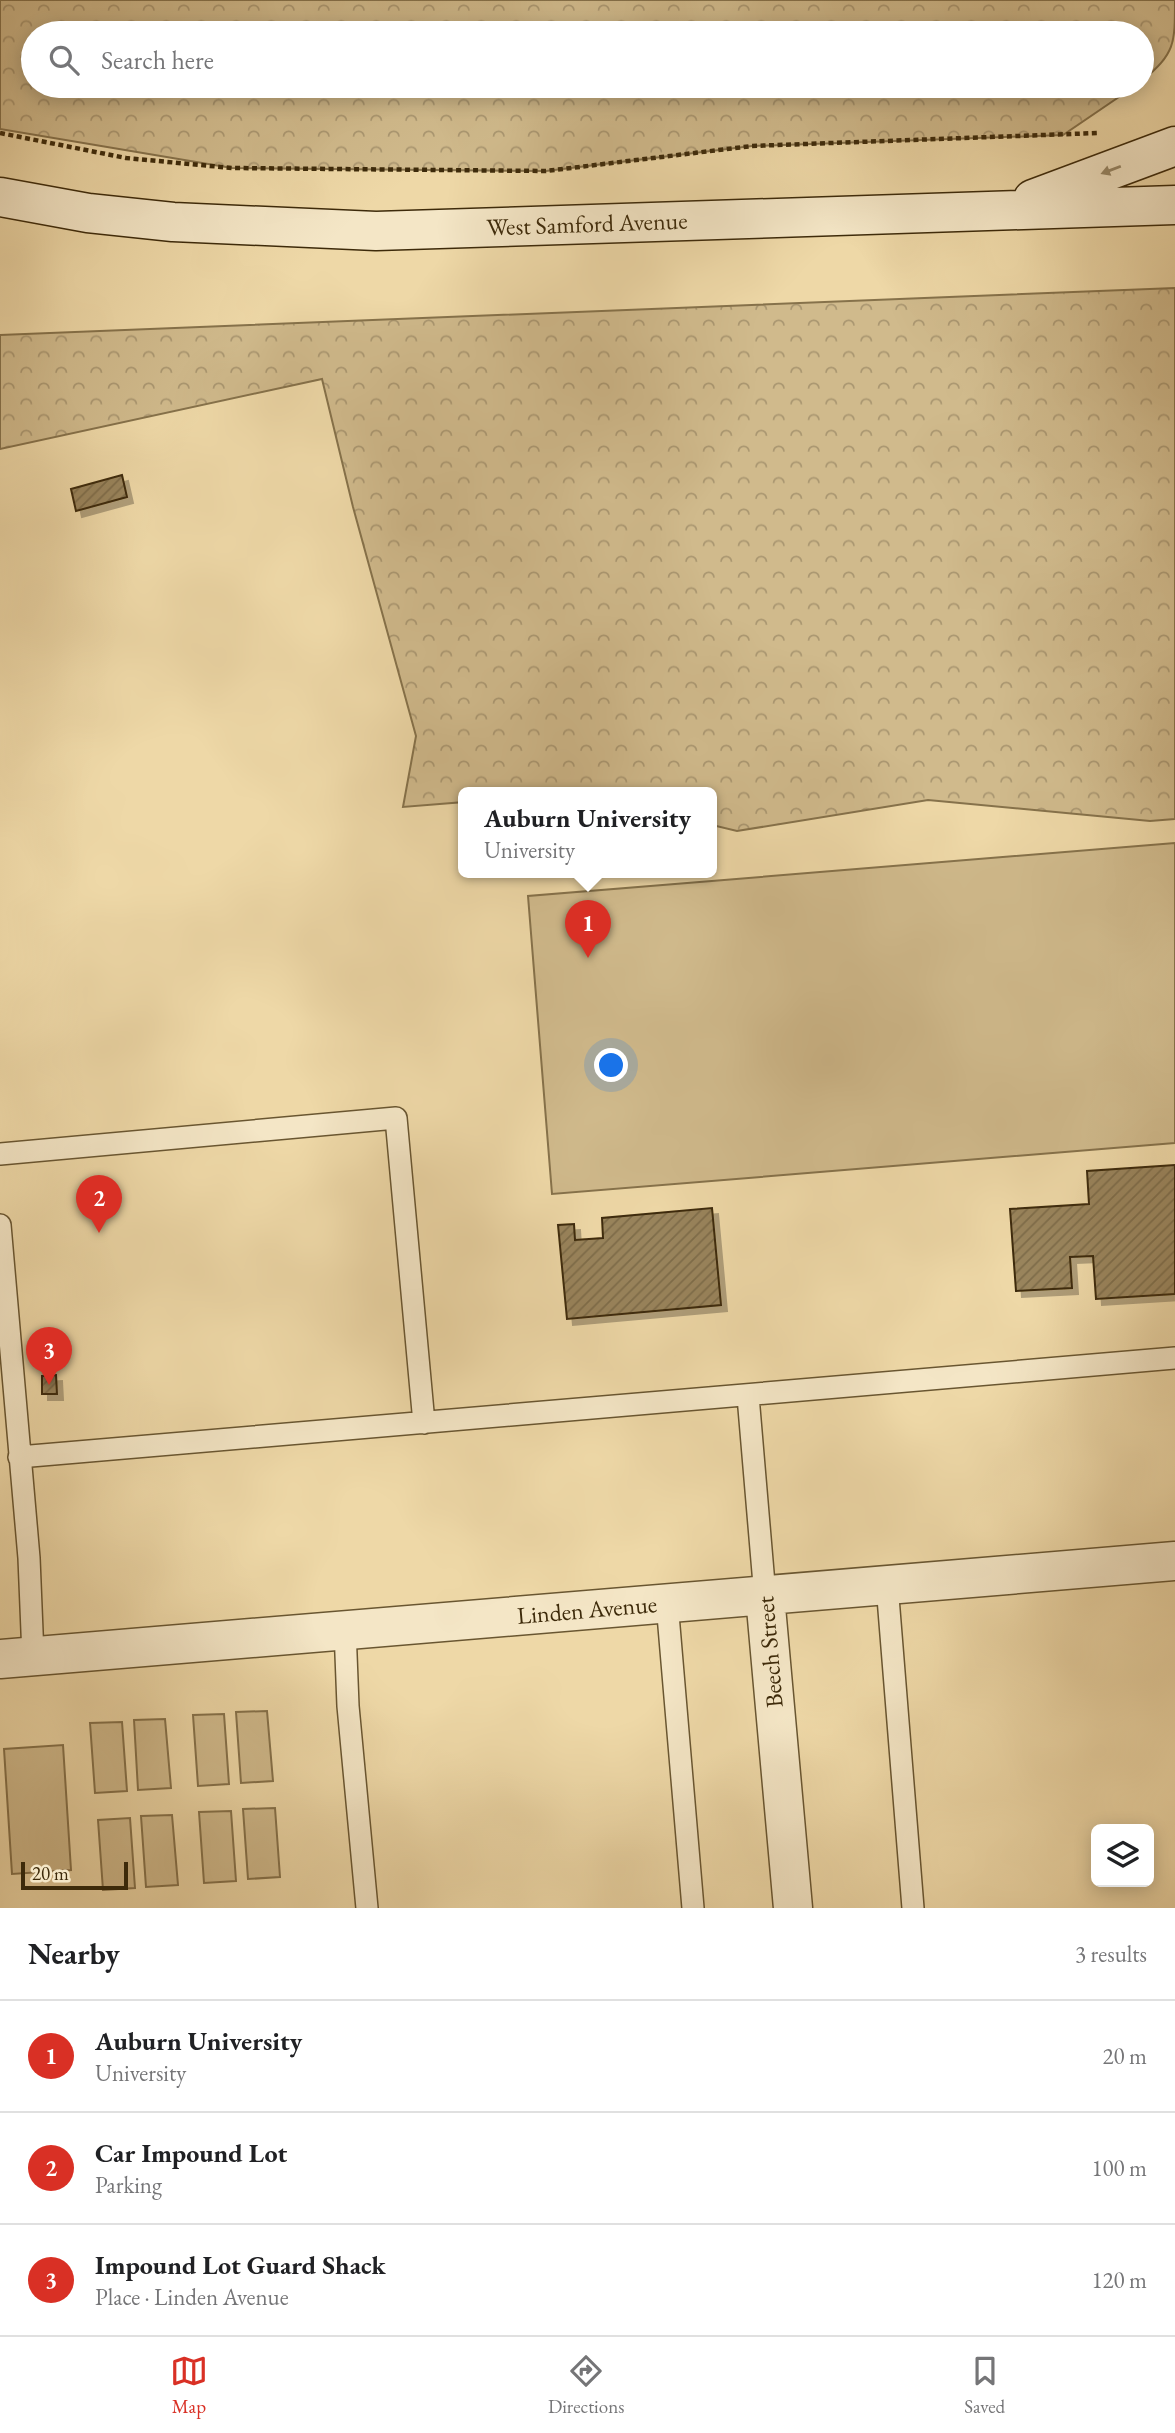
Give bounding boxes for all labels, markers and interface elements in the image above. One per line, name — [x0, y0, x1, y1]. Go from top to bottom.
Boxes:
search box — [21, 21, 1154, 98]
icon: search — [45, 41, 83, 79]
text: Search here — [101, 43, 214, 77]
one-way arrow — [1101, 164, 1122, 175]
street label: West Samford Avenue — [486, 204, 688, 243]
popup — [458, 787, 717, 878]
text: Auburn University — [484, 801, 691, 835]
text: University — [484, 835, 575, 865]
pin: 1 — [565, 900, 611, 958]
your location — [594, 1048, 628, 1082]
pin: 2 — [76, 1175, 122, 1233]
pin: 3 — [26, 1327, 72, 1385]
street label: Linden Avenue — [516, 1588, 658, 1631]
street label: Beech Street — [749, 1594, 790, 1709]
map controls — [1091, 1824, 1154, 1887]
button: layers — [1091, 1824, 1154, 1887]
scale bar — [21, 1859, 128, 1891]
text: 20 m — [32, 1861, 69, 1886]
text: Nearby — [28, 1934, 120, 1973]
text: 3 results — [1075, 1939, 1147, 1969]
text: Auburn University — [95, 2024, 302, 2058]
text: 1 — [45, 2041, 57, 2071]
text: 20 m — [1102, 2041, 1147, 2071]
text: University — [95, 2058, 186, 2088]
text: Car Impound Lot — [95, 2136, 287, 2170]
text: 2 — [45, 2153, 57, 2183]
text: 100 m — [1091, 2153, 1147, 2183]
text: Parking — [95, 2170, 162, 2200]
text: Impound Lot Guard Shack — [95, 2248, 386, 2282]
text: 3 — [45, 2265, 57, 2295]
text: 120 m — [1091, 2265, 1147, 2295]
text: Place · Linden Avenue — [95, 2282, 289, 2312]
tab: Map — [170, 2352, 208, 2419]
tab: Directions — [548, 2352, 624, 2419]
tab: Saved — [964, 2352, 1005, 2419]

